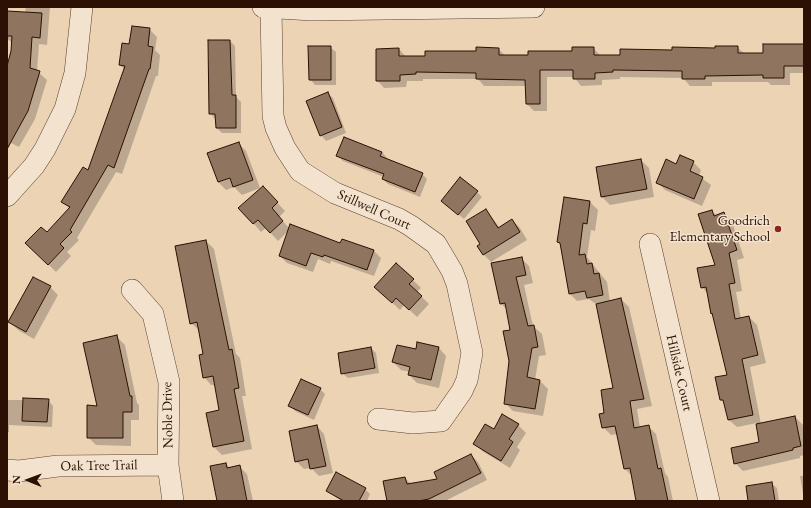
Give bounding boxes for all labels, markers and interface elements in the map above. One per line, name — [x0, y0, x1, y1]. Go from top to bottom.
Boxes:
street label: Stillwell Court — [335, 186, 413, 234]
place label: Goodrich Elementary School — [670, 213, 770, 246]
marker: Goodrich Elementary School — [773, 224, 783, 234]
street label: Hillside Court — [662, 333, 696, 413]
street label: Noble Drive — [159, 382, 177, 448]
street label: Oak Tree Trail — [60, 457, 138, 475]
north arrow — [8, 460, 48, 500]
text: N — [9, 475, 23, 484]

